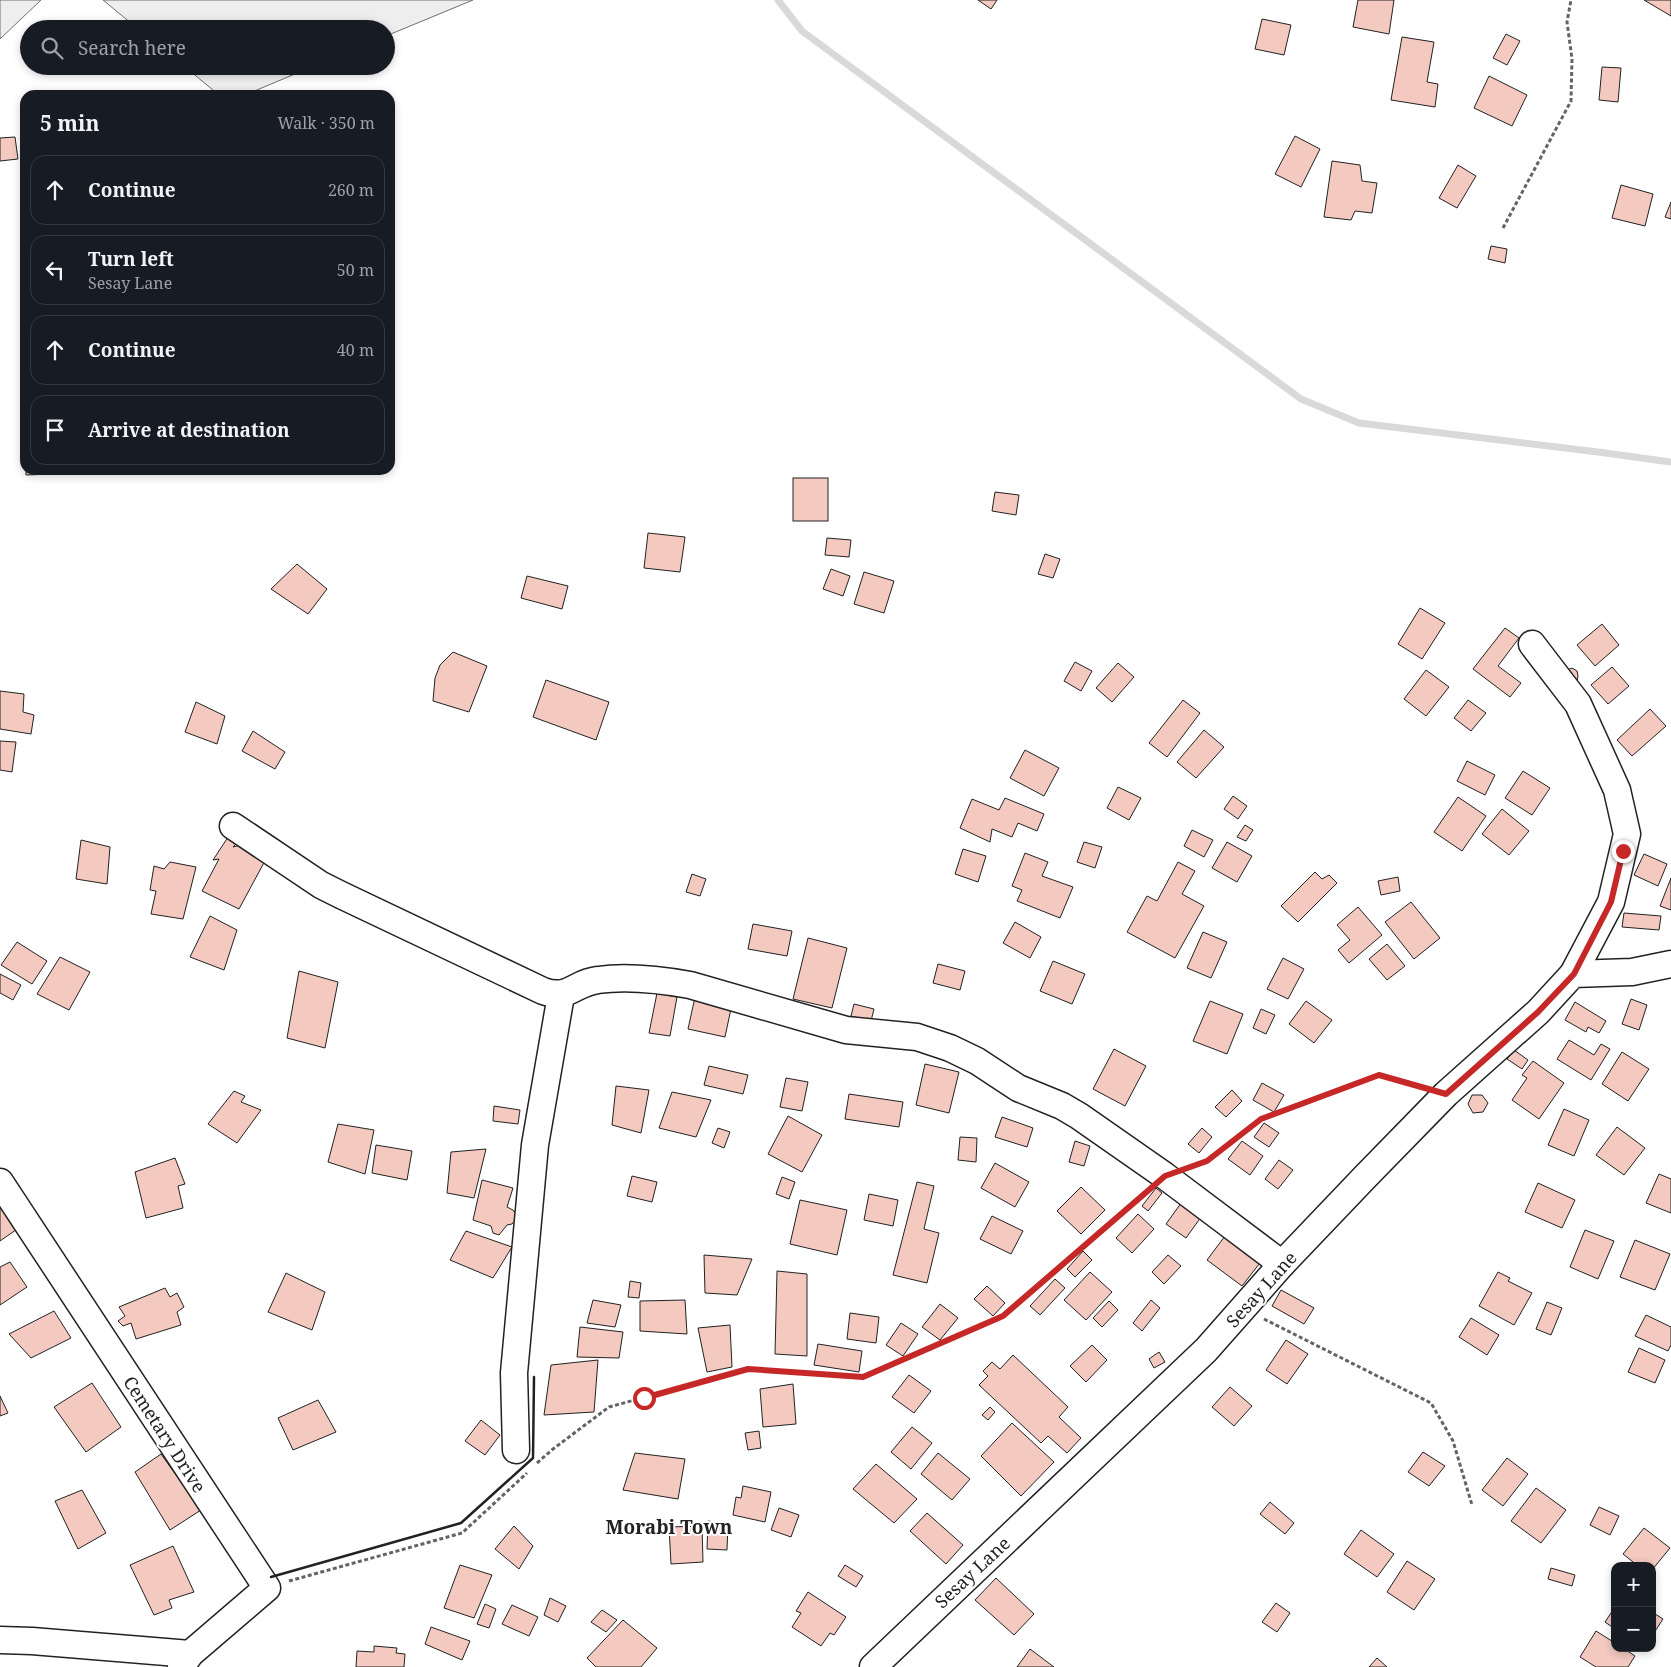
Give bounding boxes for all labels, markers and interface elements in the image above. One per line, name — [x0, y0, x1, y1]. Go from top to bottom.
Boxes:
search box — [20, 20, 395, 75]
icon: search — [38, 34, 66, 62]
text: Search here — [78, 35, 186, 61]
text: 5 min — [40, 109, 99, 137]
text: Walk · 350 m — [278, 112, 375, 134]
icon: ahead — [41, 176, 69, 204]
text: Continue — [88, 177, 176, 203]
text: 260 m — [328, 179, 374, 201]
text: Turn left — [88, 246, 174, 272]
icon: left — [41, 256, 69, 284]
text: 50 m — [337, 259, 374, 281]
text: Sesay Lane — [88, 272, 172, 294]
icon: ahead — [41, 336, 69, 364]
text: Continue — [88, 337, 176, 363]
text: 40 m — [337, 339, 374, 361]
icon: arrive — [41, 416, 69, 444]
text: Arrive at destination — [88, 417, 290, 443]
route end — [1612, 840, 1635, 863]
street label: Sesay Lane — [1220, 1246, 1302, 1332]
street label: Cemetary Drive — [118, 1371, 212, 1497]
route start — [633, 1387, 656, 1410]
district label: Morabi Town — [606, 1514, 733, 1540]
street label: Sesay Lane — [929, 1531, 1015, 1613]
map controls — [1611, 1562, 1656, 1652]
button: + — [1611, 1562, 1656, 1607]
button: − — [1611, 1607, 1656, 1652]

